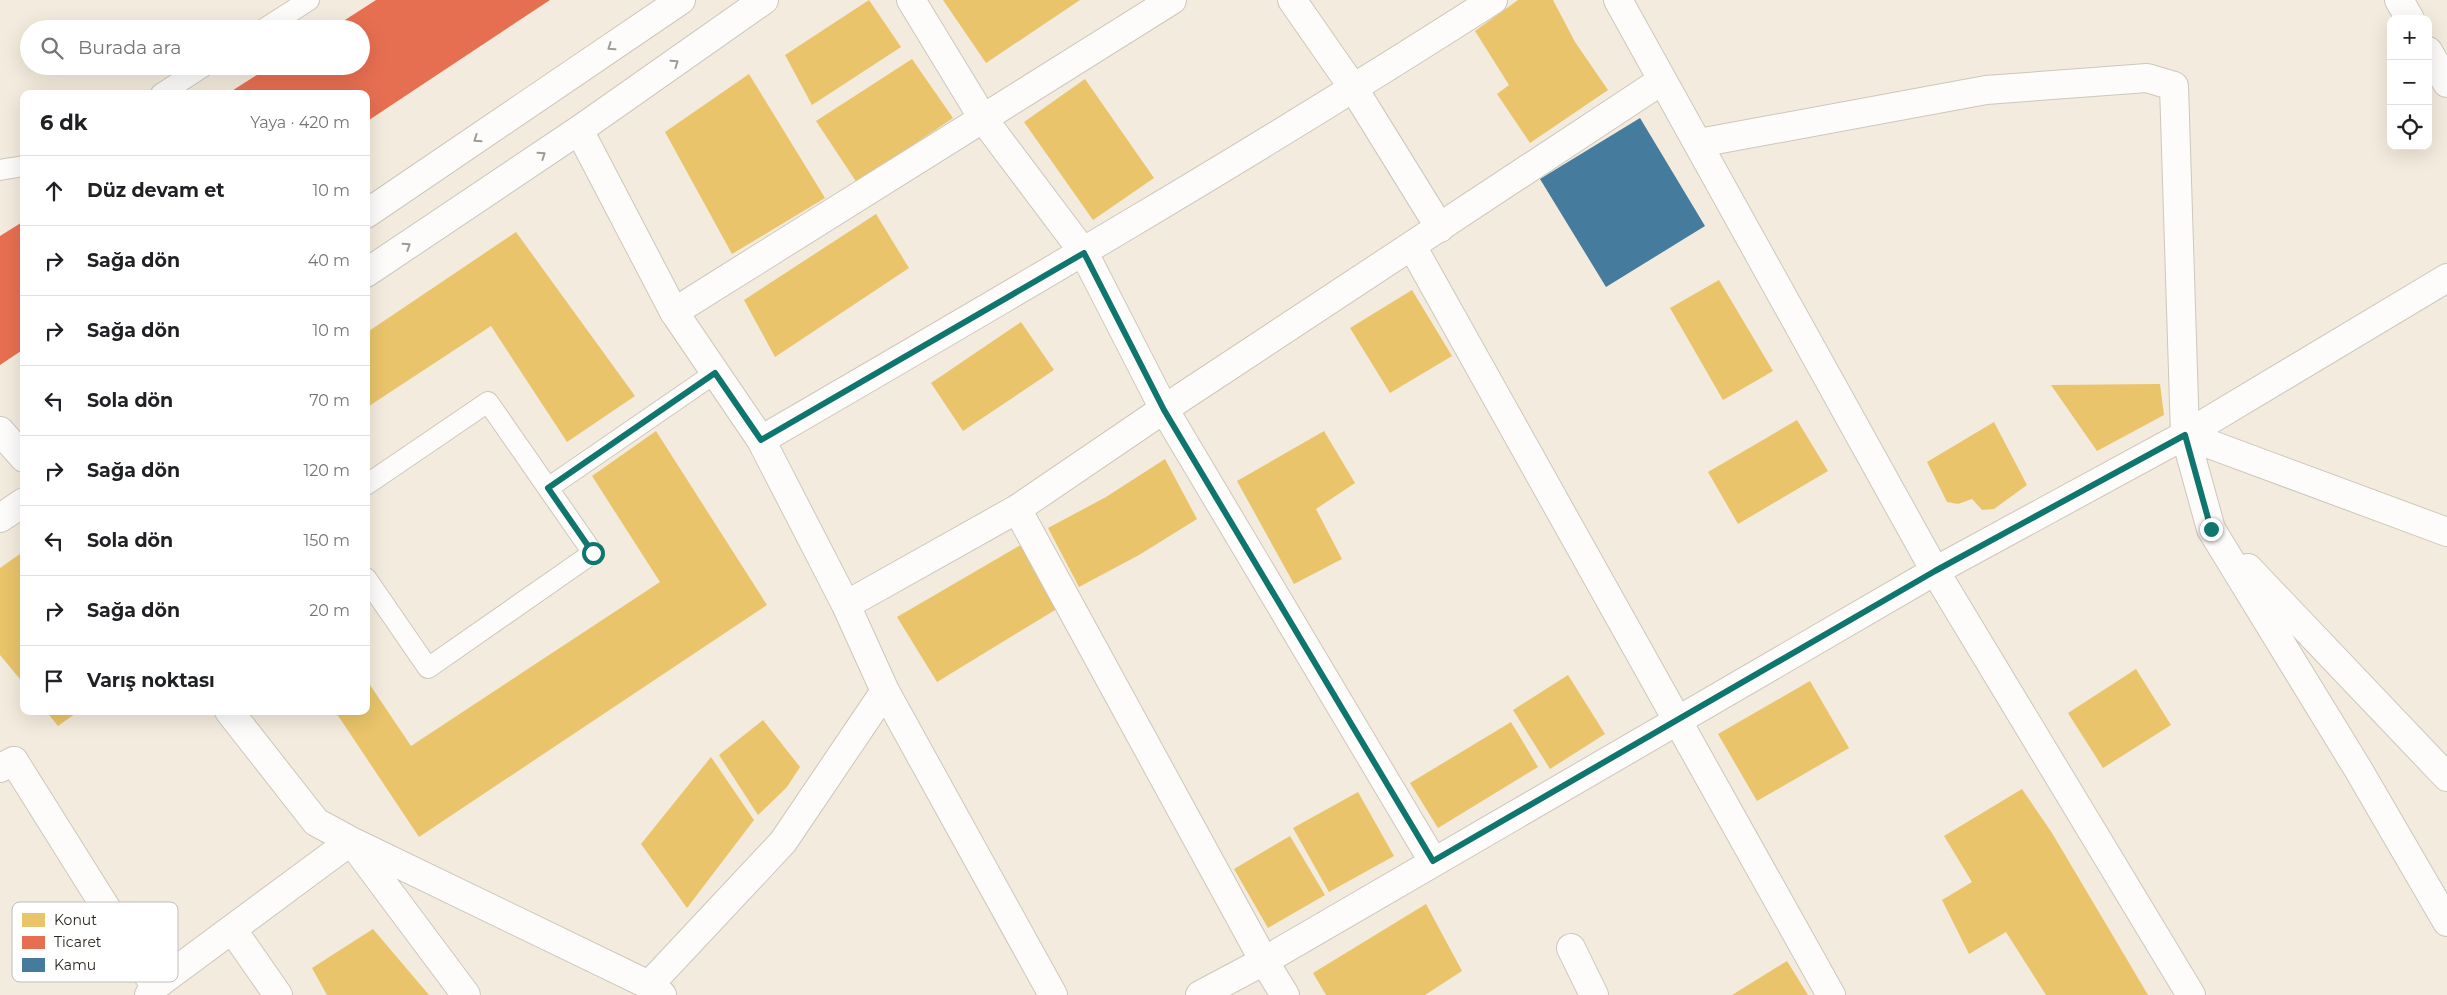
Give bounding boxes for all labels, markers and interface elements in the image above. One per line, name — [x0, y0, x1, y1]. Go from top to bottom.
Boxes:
map controls — [2387, 15, 2432, 150]
button: + — [2387, 15, 2432, 60]
search box — [20, 20, 370, 75]
icon: search — [38, 34, 66, 62]
text: Burada ara — [78, 36, 182, 59]
one-way arrow — [608, 41, 617, 50]
one-way arrow — [669, 60, 679, 69]
button: − — [2387, 60, 2432, 105]
button: locate — [2387, 105, 2432, 150]
text: 6 dk — [40, 110, 88, 135]
text: Yaya · 420 m — [250, 113, 350, 132]
one-way arrow — [473, 132, 482, 142]
one-way arrow — [536, 152, 545, 162]
icon: ahead — [40, 177, 68, 205]
text: Düz devam et — [87, 179, 225, 202]
text: 10 m — [312, 181, 350, 200]
one-way arrow — [401, 243, 410, 252]
icon: right — [40, 247, 68, 275]
text: Sağa dön — [87, 249, 180, 272]
text: 40 m — [308, 251, 350, 270]
icon: right — [40, 317, 68, 345]
text: Sağa dön — [87, 319, 180, 342]
text: 10 m — [312, 321, 350, 340]
icon: left — [40, 387, 68, 415]
text: Sola dön — [87, 389, 173, 412]
text: 70 m — [309, 391, 350, 410]
icon: right — [40, 457, 68, 485]
text: Sağa dön — [87, 459, 180, 482]
text: 120 m — [303, 461, 350, 480]
route end — [2200, 518, 2223, 541]
icon: left — [40, 527, 68, 555]
text: Sola dön — [87, 529, 173, 552]
text: 150 m — [303, 531, 350, 550]
route start — [582, 542, 605, 565]
icon: right — [40, 597, 68, 625]
text: Sağa dön — [87, 599, 180, 622]
text: 20 m — [309, 601, 350, 620]
icon: arrive — [40, 667, 68, 695]
text: Varış noktası — [87, 669, 215, 692]
legend — [12, 902, 178, 982]
text: Konut — [54, 911, 97, 929]
text: Ticaret — [54, 933, 102, 951]
text: Kamu — [54, 956, 96, 974]

